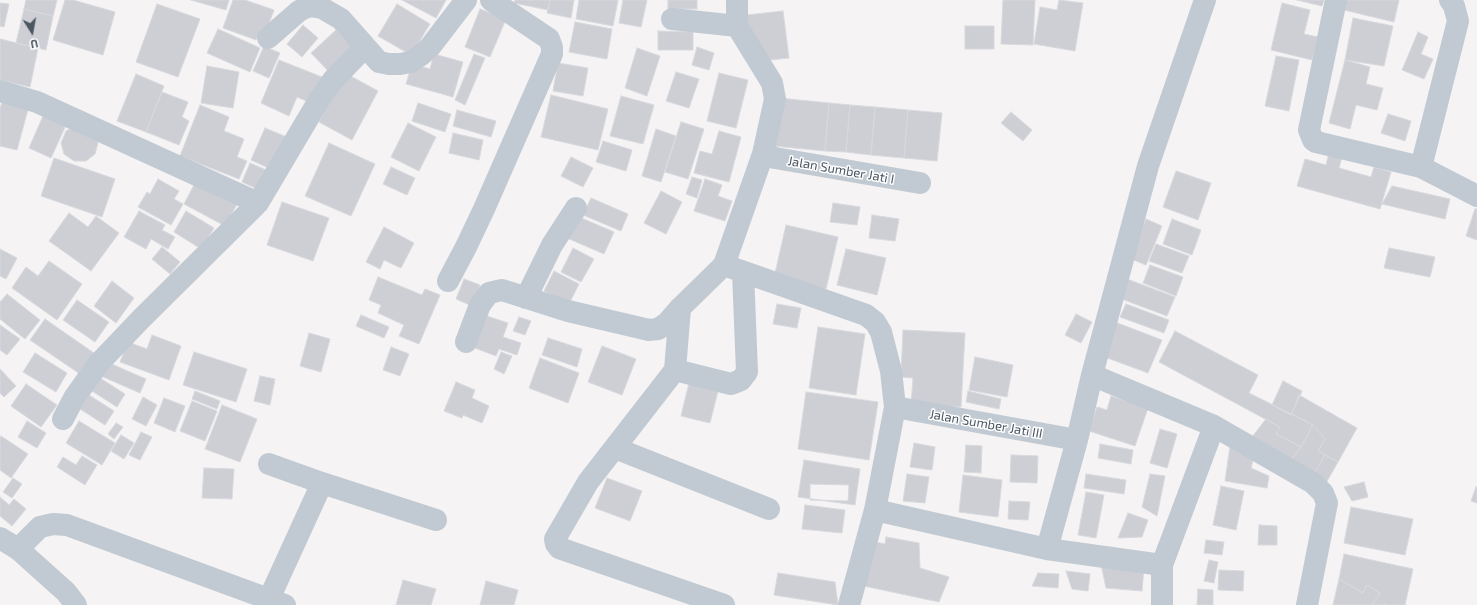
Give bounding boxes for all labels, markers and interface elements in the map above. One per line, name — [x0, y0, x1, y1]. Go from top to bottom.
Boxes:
north arrow — [12, 12, 52, 52]
text: U — [29, 37, 39, 51]
street label: Jalan Sumber Jati I — [787, 153, 895, 187]
street label: Jalan Sumber Jati III — [928, 406, 1044, 442]

